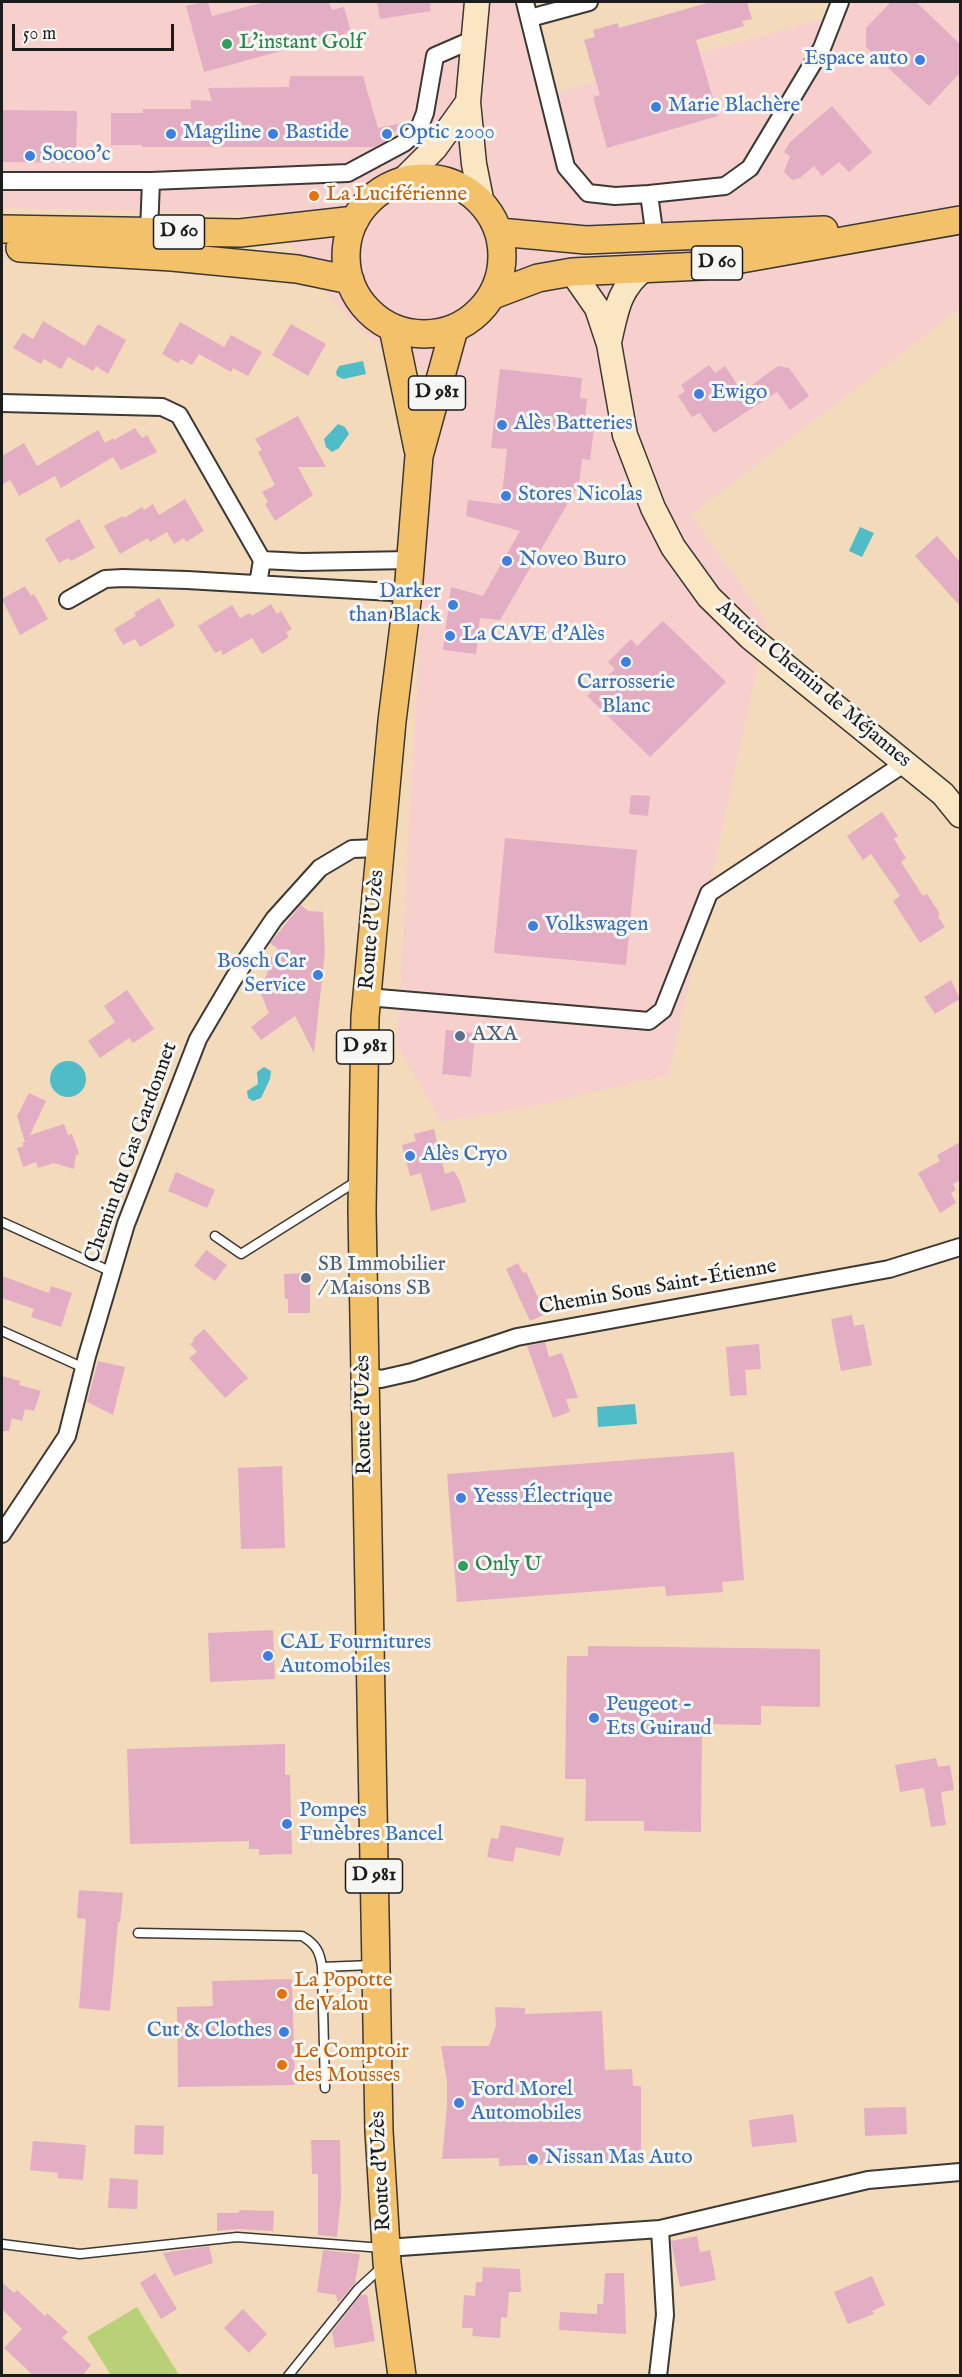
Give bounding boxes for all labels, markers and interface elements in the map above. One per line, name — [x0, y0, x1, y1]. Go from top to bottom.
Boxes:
scale bar — [15, 12, 177, 50]
text: 50 m — [23, 23, 56, 46]
place label: L'instant Golf — [239, 31, 363, 57]
marker: L'instant Golf — [220, 37, 234, 51]
place label: Espace auto — [804, 47, 908, 73]
marker: Espace auto — [913, 53, 927, 67]
place label: Marie Blachère — [668, 94, 800, 120]
marker: Marie Blachère — [649, 100, 663, 114]
place label: Magiline — [183, 121, 261, 147]
place label: Bastide — [285, 121, 349, 147]
place label: Optic 2000 — [399, 121, 495, 147]
marker: Magiline — [164, 127, 178, 141]
marker: Bastide — [266, 127, 280, 141]
marker: Optic 2000 — [380, 127, 394, 141]
place label: Socoo’c — [42, 143, 110, 169]
marker: Socoo’c — [23, 149, 37, 163]
place label: La Luciférienne — [326, 183, 467, 209]
marker: La Luciférienne — [307, 189, 321, 203]
road number: D 60 — [154, 215, 204, 249]
road number: D 60 — [692, 246, 742, 280]
road number: D 981 — [408, 376, 466, 410]
place label: Ewigo — [711, 381, 767, 407]
marker: Ewigo — [692, 387, 706, 401]
place label: Alès Batteries — [514, 412, 633, 438]
marker: Alès Batteries — [495, 418, 509, 432]
place label: Stores Nicolas — [518, 483, 642, 509]
marker: Stores Nicolas — [499, 489, 513, 503]
place label: Noveo Buro — [519, 548, 626, 574]
marker: Noveo Buro — [500, 554, 514, 568]
place label: Darker than Black — [349, 580, 441, 630]
street label: Ancien Chemin de Méjannes — [710, 596, 916, 774]
marker: Darker than Black — [446, 598, 460, 612]
place label: La CAVE d'Alès — [462, 623, 605, 649]
marker: La CAVE d'Alès — [443, 629, 457, 643]
marker: Carrosserie Blanc — [619, 655, 633, 669]
place label: Carrosserie Blanc — [577, 671, 675, 721]
street label: Route d'Uzès — [355, 869, 391, 991]
place label: Volkswagen — [545, 913, 648, 939]
marker: Volkswagen — [526, 919, 540, 933]
place label: Bosch Car Service — [217, 950, 306, 1000]
marker: Bosch Car Service — [311, 968, 325, 982]
place label: AXA — [472, 1023, 517, 1049]
marker: AXA — [453, 1029, 467, 1043]
road number: D 981 — [336, 1030, 394, 1064]
street label: Chemin du Gas Gardonnet — [80, 1039, 184, 1267]
place label: Alès Cryo — [422, 1143, 507, 1169]
marker: Alès Cryo — [403, 1149, 417, 1163]
place label: SB Immobilier / Maisons SB — [318, 1253, 445, 1303]
street label: Chemin Sous Saint-Étienne — [537, 1255, 779, 1321]
marker: SB Immobilier / Maisons SB — [299, 1271, 313, 1285]
street label: Route d'Uzès — [351, 1355, 379, 1475]
place label: Yesss Électrique — [473, 1485, 613, 1511]
marker: Yesss Électrique — [454, 1491, 468, 1505]
place label: Only U — [475, 1553, 542, 1579]
marker: Only U — [456, 1559, 470, 1573]
place label: CAL Fournitures Automobiles — [280, 1631, 431, 1681]
marker: CAL Fournitures Automobiles — [261, 1649, 275, 1663]
place label: Peugeot - Ets Guiraud — [606, 1693, 712, 1743]
marker: Peugeot - Ets Guiraud — [587, 1711, 601, 1725]
place label: Pompes Funèbres Bancel — [299, 1799, 443, 1849]
marker: Pompes Funèbres Bancel — [280, 1817, 294, 1831]
road number: D 981 — [346, 1859, 403, 1893]
place label: La Popotte de Valou — [294, 1969, 392, 2019]
marker: La Popotte de Valou — [275, 1987, 289, 2001]
place label: Cut & Clothes — [147, 2019, 272, 2045]
marker: Cut & Clothes — [277, 2025, 291, 2039]
place label: Le Comptoir des Mousses — [294, 2040, 409, 2090]
marker: Le Comptoir des Mousses — [275, 2058, 289, 2072]
place label: Ford Morel Automobiles — [471, 2078, 581, 2128]
marker: Ford Morel Automobiles — [452, 2096, 466, 2110]
street label: Route d'Uzès — [366, 2110, 398, 2232]
place label: Nissan Mas Auto — [545, 2146, 693, 2172]
marker: Nissan Mas Auto — [526, 2152, 540, 2166]

